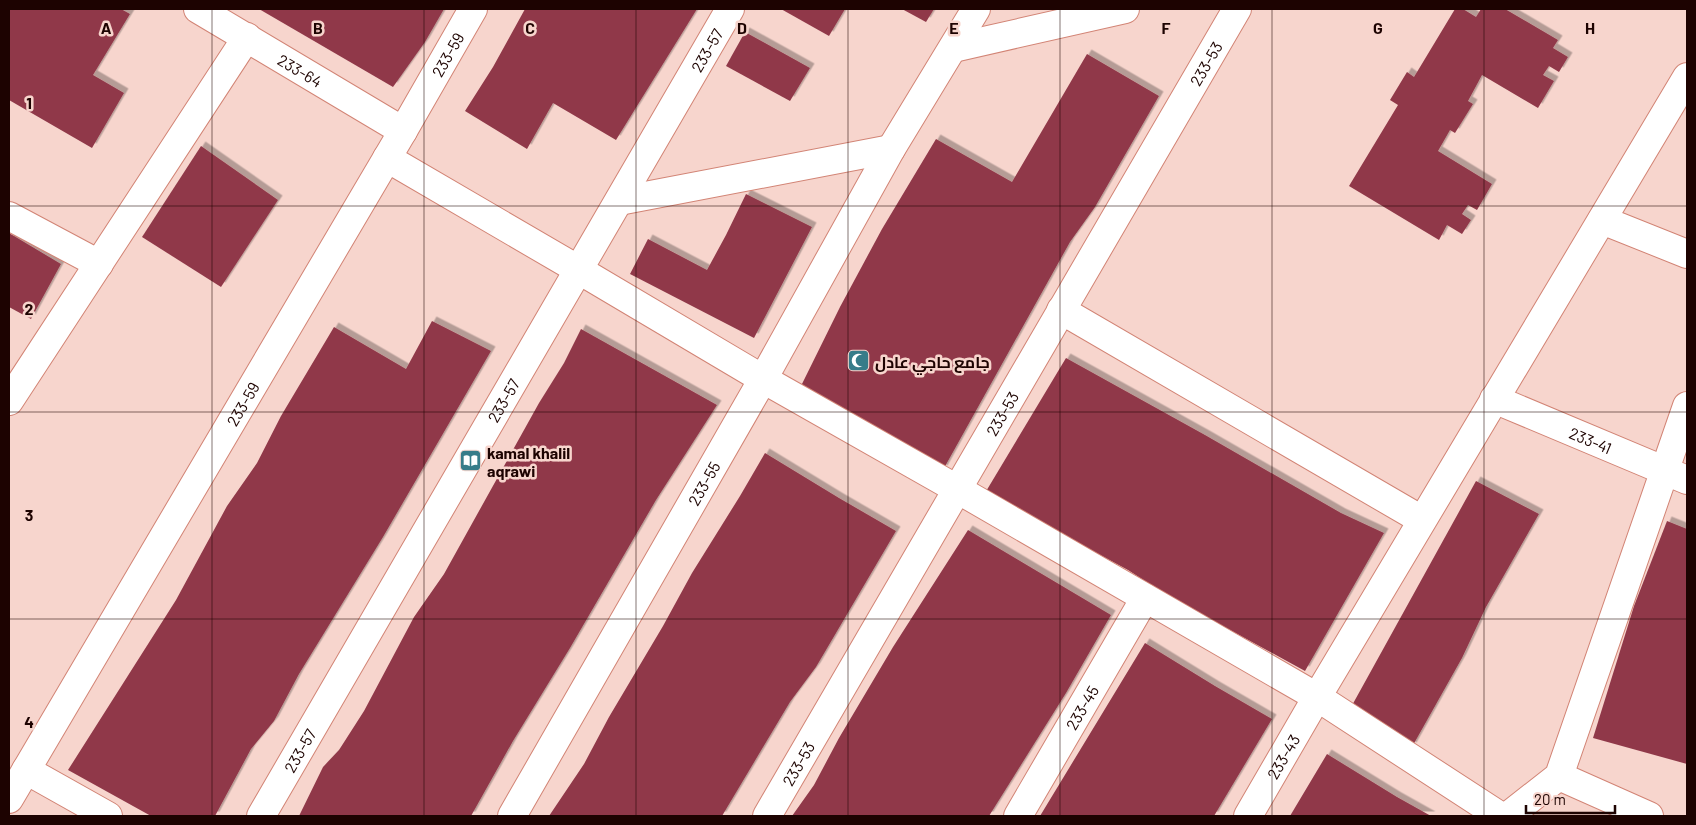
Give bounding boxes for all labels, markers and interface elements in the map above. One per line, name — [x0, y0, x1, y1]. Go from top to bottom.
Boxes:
text: A — [101, 18, 112, 37]
text: B — [313, 18, 323, 37]
text: C — [525, 18, 535, 37]
text: D — [737, 18, 747, 37]
text: E — [949, 18, 959, 37]
text: F — [1162, 18, 1171, 37]
text: G — [1373, 18, 1383, 37]
text: H — [1585, 18, 1595, 37]
street label: 233-57 — [686, 24, 726, 75]
street label: 233-59 — [427, 29, 467, 80]
street label: 233-53 — [1185, 38, 1226, 89]
street label: 233-64 — [275, 49, 326, 90]
text: 1 — [26, 93, 32, 112]
text: 2 — [25, 299, 34, 318]
mosque icon: جامع حاجي عادل — [847, 349, 871, 373]
place label: جامع حاجي عادل — [875, 352, 990, 375]
street label: 233-57 — [483, 375, 523, 425]
street label: 233-59 — [222, 378, 263, 429]
street label: 233-53 — [981, 388, 1022, 439]
street label: 233-41 — [1567, 422, 1615, 457]
place label: kamal khalil aqrawi — [487, 443, 570, 480]
library icon: kamal khalil aqrawi — [459, 449, 483, 473]
street label: 233-55 — [683, 458, 723, 508]
text: 3 — [25, 505, 33, 524]
street label: 233-45 — [1061, 681, 1102, 733]
text: 4 — [24, 712, 34, 731]
street label: 233-57 — [279, 725, 319, 775]
street label: 233-43 — [1262, 731, 1303, 782]
street label: 233-53 — [777, 738, 818, 789]
scale bar — [1526, 782, 1615, 814]
text: 20 m — [1534, 790, 1566, 808]

